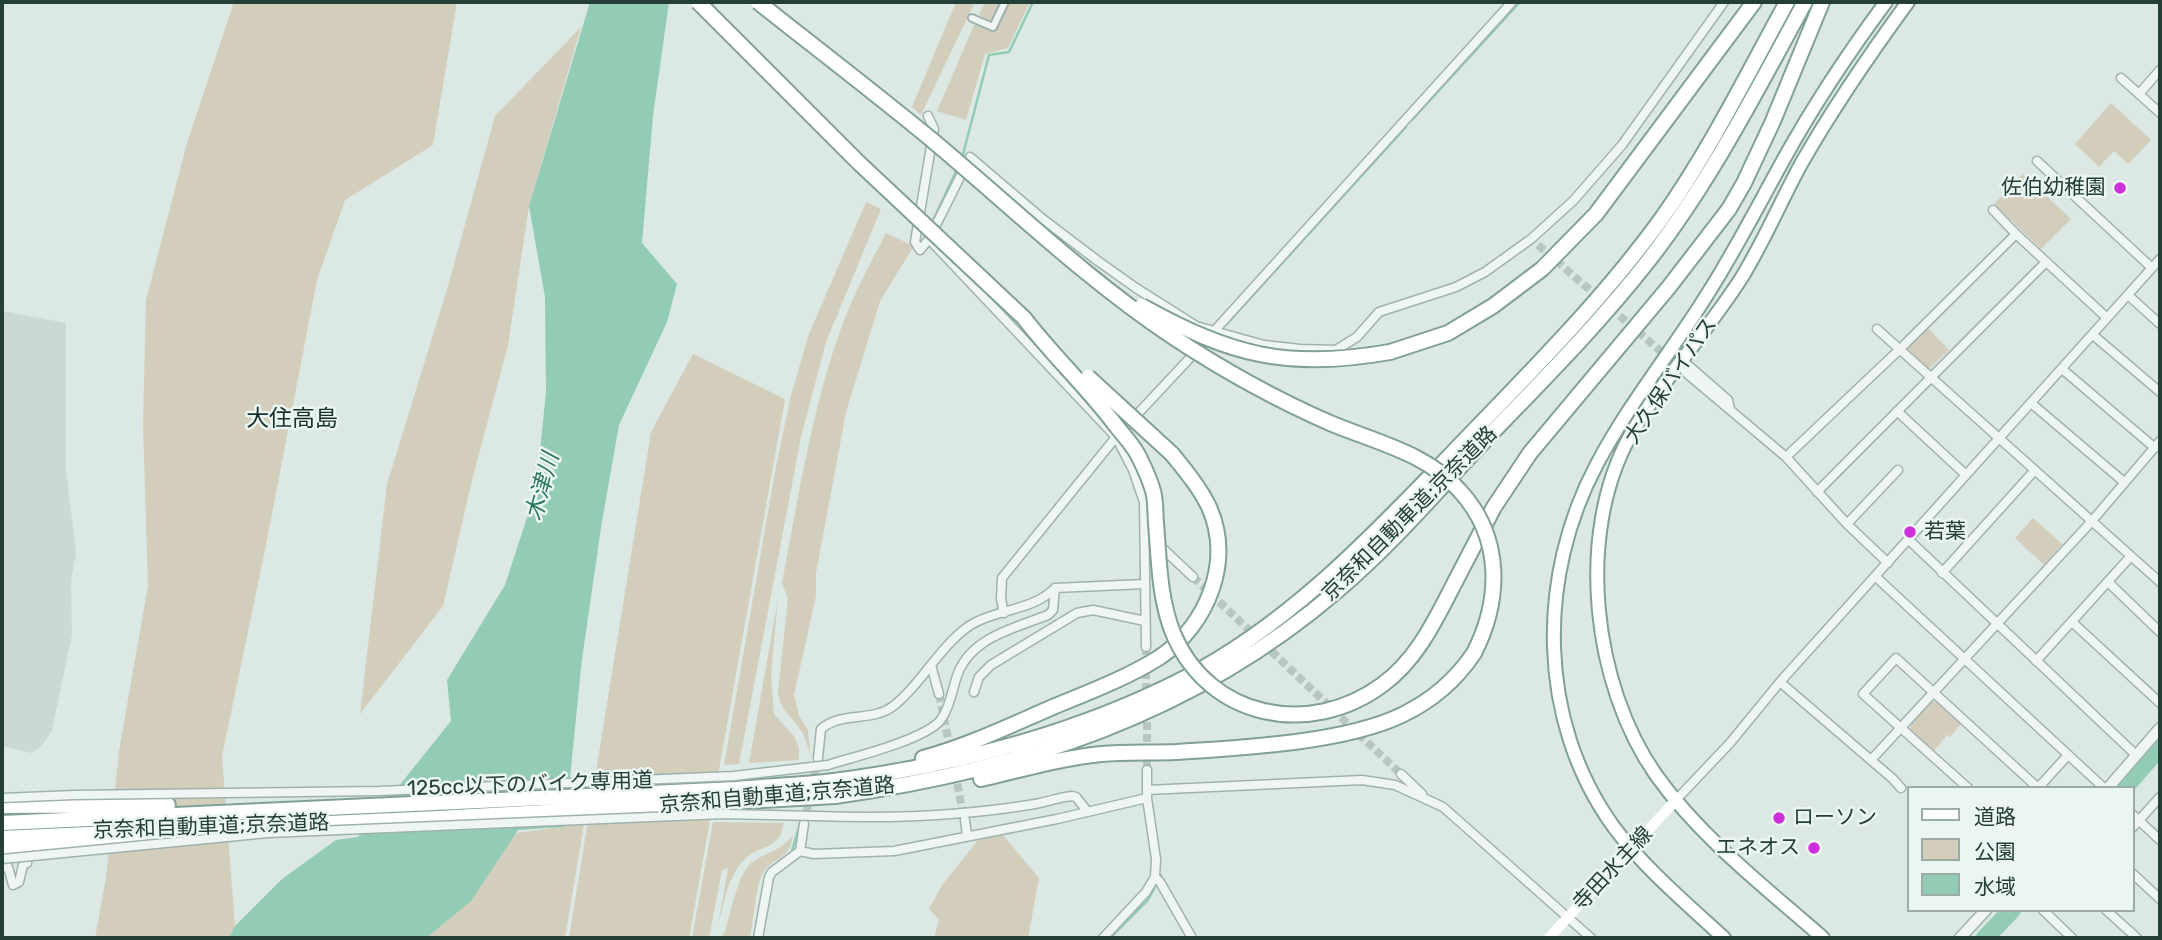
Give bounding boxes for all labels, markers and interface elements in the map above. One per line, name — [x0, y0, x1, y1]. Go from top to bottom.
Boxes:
place label: 佐伯幼稚園 — [2001, 175, 2106, 201]
marker: 佐伯幼稚園 — [2112, 180, 2128, 196]
street label: 大久保バイパス — [1619, 313, 1723, 449]
district label: 大住高島 — [246, 405, 338, 433]
street label: 京奈和自動車道;京奈道路 — [1317, 421, 1503, 607]
water label: 木津川 — [521, 450, 565, 524]
place label: 若葉 — [1924, 519, 1966, 545]
marker: 若葉 — [1902, 524, 1918, 540]
street label: 125cc以下のバイク専用道 — [407, 768, 653, 802]
street label: 京奈和自動車道;京奈道路 — [658, 773, 896, 819]
legend — [1906, 786, 2134, 912]
text: 道路 — [1974, 804, 2016, 829]
place label: ローソン — [1793, 805, 1877, 831]
street label: 京奈和自動車道;京奈道路 — [92, 810, 330, 844]
marker: ローソン — [1771, 810, 1787, 826]
street label: 寺田水主線 — [1568, 822, 1658, 916]
place label: エネオス — [1716, 835, 1800, 861]
text: 公園 — [1974, 839, 2016, 864]
marker: エネオス — [1806, 840, 1822, 856]
text: 水域 — [1974, 874, 2016, 899]

